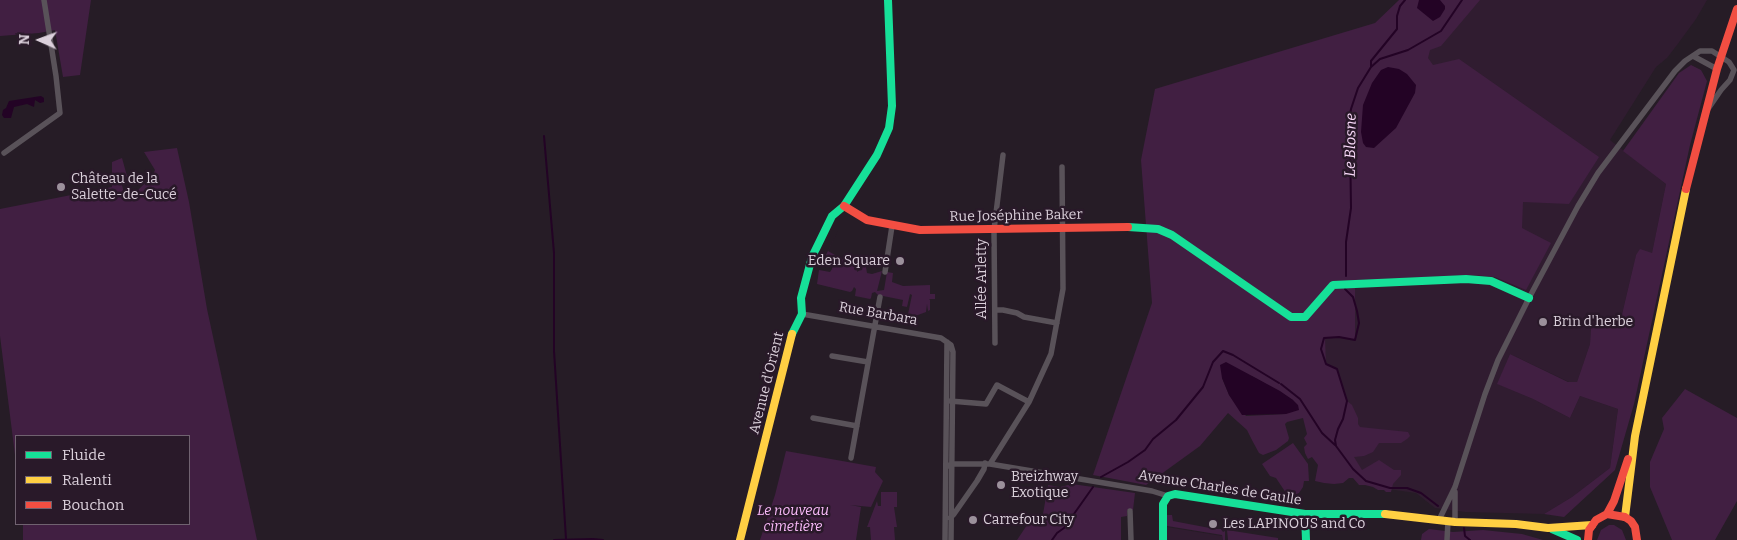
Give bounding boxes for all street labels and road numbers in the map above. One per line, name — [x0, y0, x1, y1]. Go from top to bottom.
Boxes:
street label: Rue Joséphine Baker — [949, 206, 1083, 226]
street label: Allée Arletty — [974, 239, 990, 319]
street label: Rue Barbara — [837, 299, 919, 329]
street label: Avenue d'Orient — [746, 330, 788, 436]
street label: Avenue Charles de Gaulle — [1137, 467, 1303, 509]

